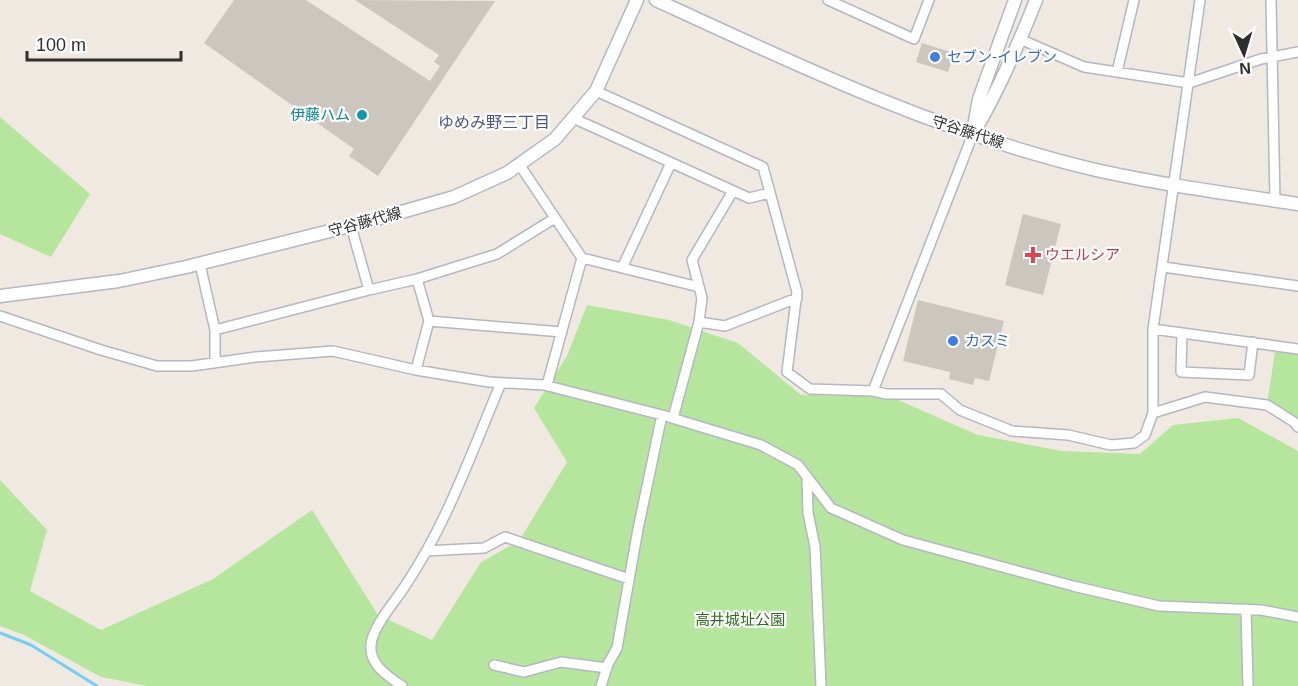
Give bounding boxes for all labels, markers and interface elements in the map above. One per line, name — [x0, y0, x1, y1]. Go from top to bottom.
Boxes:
scale bar — [27, 24, 182, 62]
north arrow — [1214, 24, 1274, 84]
text: 100 m — [36, 35, 86, 55]
place label: セブン-イレブン — [947, 48, 1057, 65]
marker: セブン-イレブン — [928, 50, 942, 64]
text: N — [1239, 60, 1251, 77]
place label: 伊藤ハム — [290, 106, 350, 123]
marker: 伊藤ハム — [355, 108, 369, 122]
street label: 守谷藤代線 — [930, 112, 1006, 151]
district label: ゆめみ野三丁目 — [438, 114, 550, 131]
street label: 守谷藤代線 — [326, 204, 403, 239]
place label: ウエルシア — [1045, 246, 1120, 263]
marker: ウエルシア — [1026, 248, 1040, 262]
place label: カスミ — [965, 332, 1010, 349]
marker: カスミ — [946, 334, 960, 348]
park label: 高井城址公園 — [695, 611, 785, 628]

